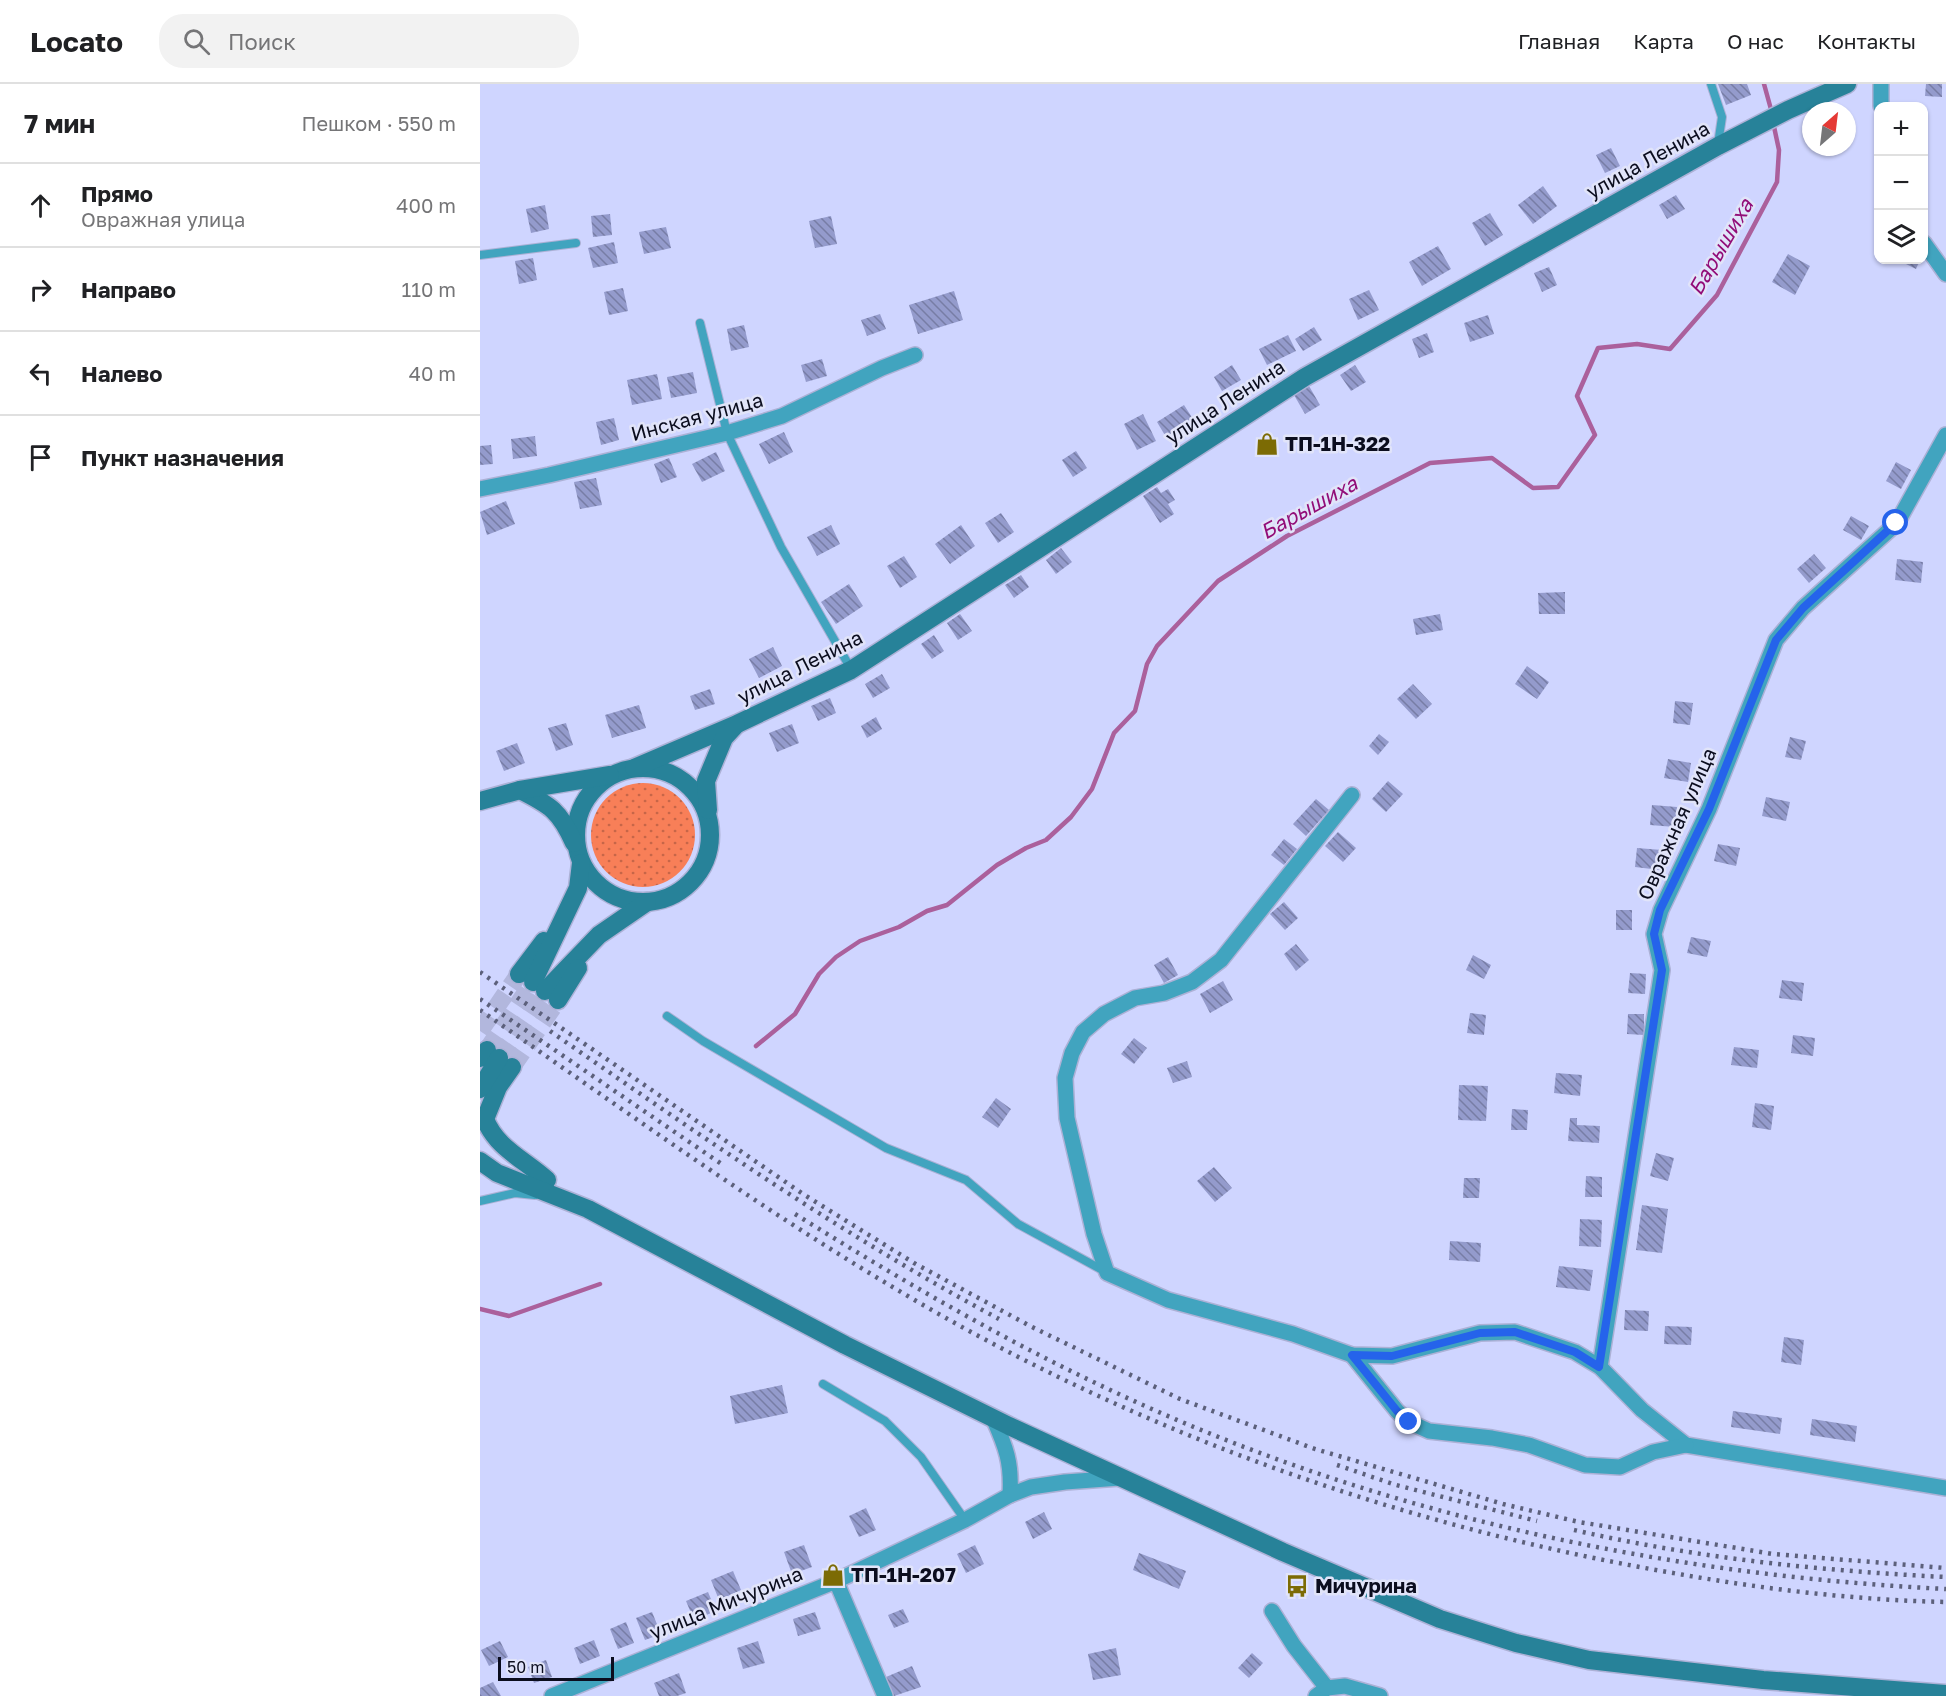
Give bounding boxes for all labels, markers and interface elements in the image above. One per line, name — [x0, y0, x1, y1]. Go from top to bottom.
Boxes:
search box — [159, 14, 579, 68]
text: Locato — [30, 25, 123, 58]
icon: search — [180, 25, 213, 58]
text: Поиск — [228, 28, 296, 55]
text: Главная — [1518, 28, 1600, 54]
text: Карта — [1633, 28, 1694, 54]
text: О нас — [1727, 28, 1784, 54]
text: Контакты — [1817, 28, 1916, 54]
north arrow — [1802, 102, 1856, 156]
map controls — [1874, 102, 1928, 264]
button: + — [1874, 102, 1928, 156]
text: 7 мин — [24, 108, 95, 139]
text: Пешком · 550 m — [301, 111, 456, 135]
street label: улица Ленина — [1582, 115, 1713, 203]
button: − — [1874, 156, 1928, 210]
text: Прямо — [81, 180, 153, 207]
icon: ahead — [24, 189, 57, 222]
text: 400 m — [396, 193, 456, 217]
water label: Барышиха — [1682, 193, 1759, 299]
text: Овражная улица — [81, 207, 245, 231]
button: layers — [1874, 210, 1928, 264]
icon: right — [24, 273, 57, 306]
text: Направо — [81, 276, 176, 303]
text: 110 m — [402, 277, 456, 301]
street label: улица Ленина — [1160, 354, 1289, 449]
icon: left — [24, 357, 57, 390]
text: Налево — [81, 360, 163, 387]
text: 40 m — [409, 361, 456, 385]
street label: Инская улица — [628, 387, 765, 445]
shop icon: ТП-1Н-322 — [1254, 431, 1280, 457]
place label: ТП-1Н-322 — [1285, 431, 1390, 455]
icon: arrive — [24, 441, 57, 474]
text: Пункт назначения — [81, 444, 284, 471]
water label: Барышиха — [1255, 469, 1363, 544]
route start — [1882, 509, 1908, 535]
street label: улица Ленина — [733, 624, 866, 708]
street label: Овражная улица — [1632, 744, 1720, 903]
route end — [1395, 1408, 1421, 1434]
street label: улица Мичурина — [645, 1560, 806, 1644]
shop icon: ТП-1Н-207 — [820, 1562, 846, 1588]
place label: ТП-1Н-207 — [851, 1562, 956, 1586]
bus stop icon: Мичурина — [1284, 1573, 1310, 1599]
place label: Мичурина — [1315, 1573, 1417, 1597]
scale bar — [498, 1654, 614, 1682]
text: 50 m — [507, 1657, 544, 1677]

